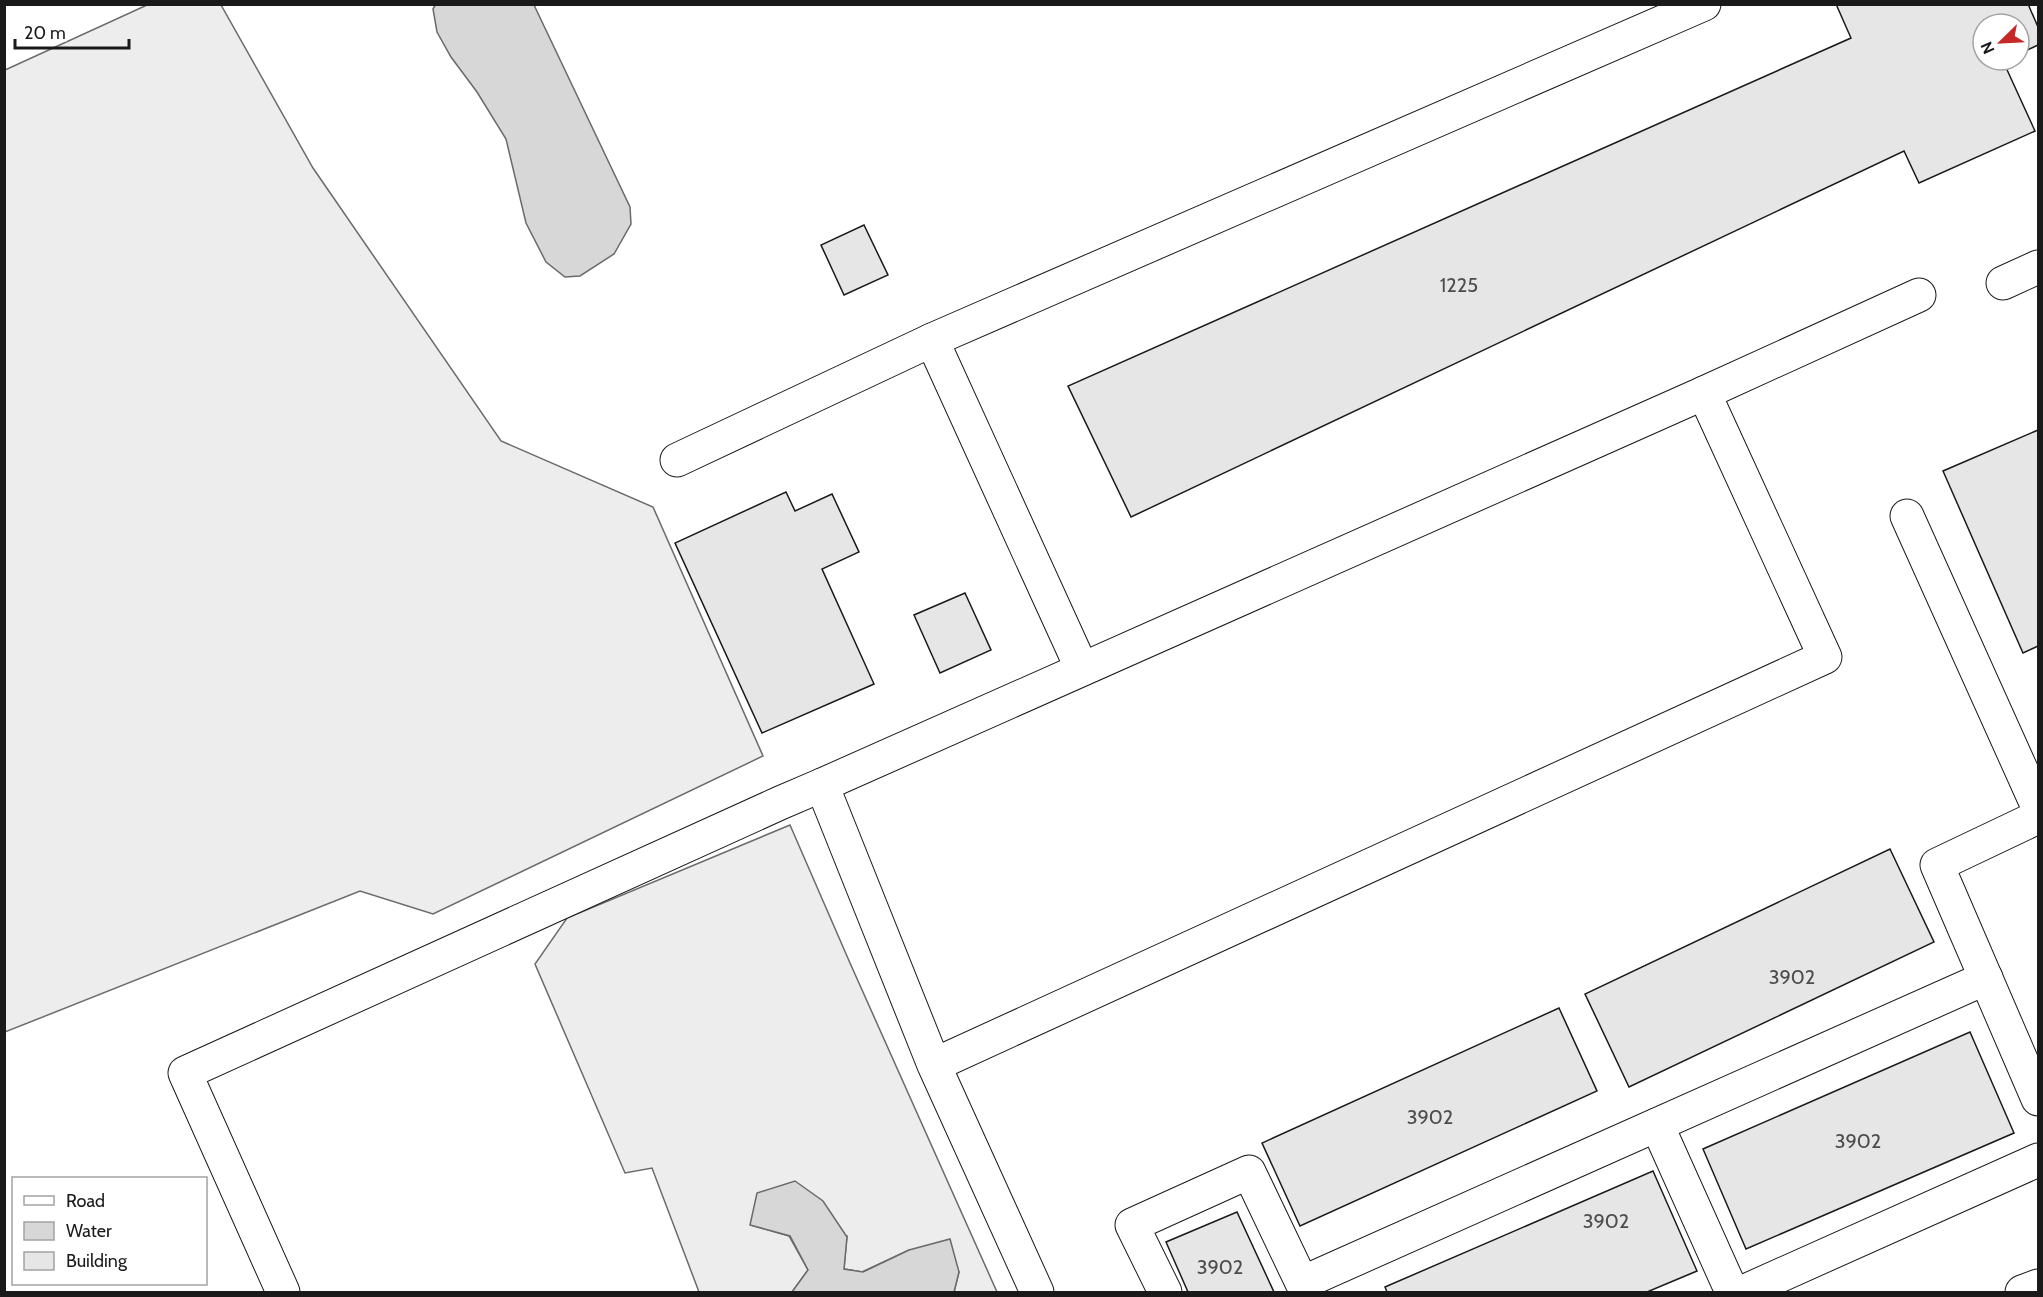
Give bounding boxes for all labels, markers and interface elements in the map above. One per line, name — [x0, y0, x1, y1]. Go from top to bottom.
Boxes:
scale bar — [15, 12, 129, 50]
north arrow — [1971, 12, 2031, 72]
text: 20 m — [24, 22, 66, 44]
text: N — [1977, 39, 1999, 57]
house number: 1225 — [1440, 273, 1478, 297]
house number: 3902 — [1769, 965, 1815, 989]
house number: 3902 — [1407, 1105, 1453, 1129]
house number: 3902 — [1835, 1129, 1881, 1153]
legend — [12, 1177, 207, 1285]
text: Road — [66, 1190, 105, 1212]
house number: 3902 — [1583, 1209, 1629, 1233]
text: Water — [66, 1220, 112, 1242]
text: Building — [66, 1250, 128, 1272]
house number: 3902 — [1197, 1255, 1243, 1279]

